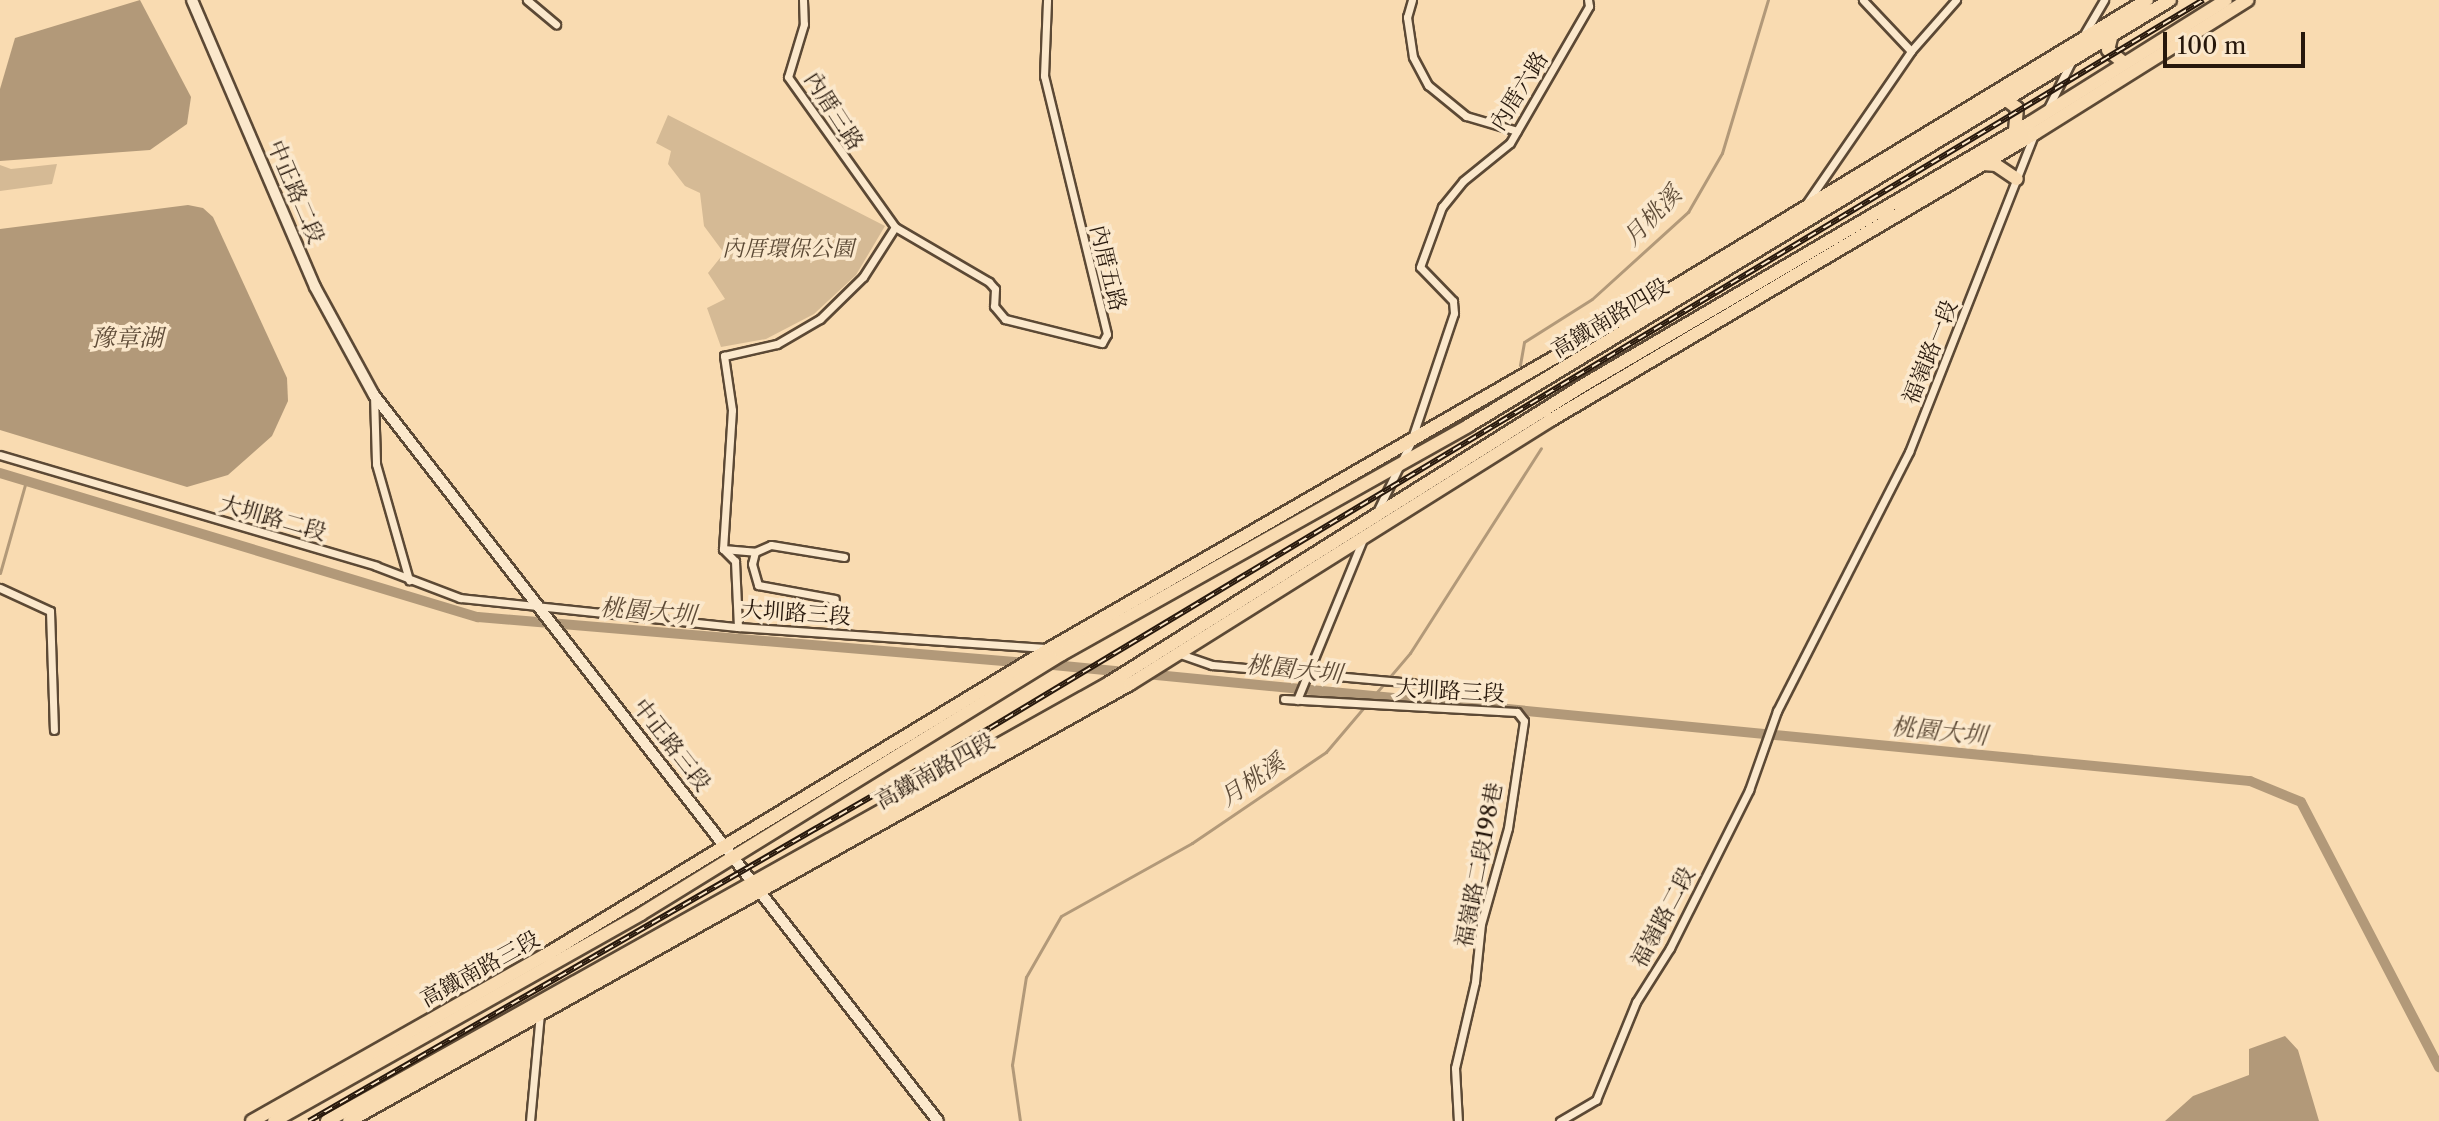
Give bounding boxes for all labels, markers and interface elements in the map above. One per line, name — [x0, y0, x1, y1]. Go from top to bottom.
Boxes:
scale bar — [2167, 16, 2309, 66]
text: 100 m — [2177, 31, 2246, 60]
street label: 內厝六路 — [1484, 47, 1554, 135]
street label: 內厝三路 — [799, 67, 869, 155]
street label: 中正路二段 — [262, 136, 330, 248]
water label: 月桃溪 — [1617, 180, 1687, 252]
street label: 內厝五路 — [1085, 222, 1131, 314]
park label: 內厝環保公園 — [722, 236, 854, 262]
street label: 高鐵南路四段 — [1547, 273, 1673, 363]
street label: 福嶺路一段 — [1897, 296, 1963, 408]
water label: 豫章湖 — [91, 324, 163, 352]
street label: 大圳路二段 — [216, 490, 330, 546]
water label: 桃園大圳 — [599, 592, 697, 630]
street label: 大圳路三段 — [740, 596, 852, 630]
water label: 桃園大圳 — [1245, 650, 1343, 688]
street label: 大圳路三段 — [1394, 675, 1506, 707]
street label: 中正路三段 — [628, 694, 716, 796]
water label: 桃園大圳 — [1890, 712, 1988, 750]
street label: 高鐵南路四段 — [871, 727, 999, 815]
water label: 月桃溪 — [1214, 748, 1290, 812]
street label: 福嶺路二段198巷 — [1450, 780, 1508, 950]
street label: 福嶺路二段 — [1626, 862, 1700, 972]
street label: 高鐵南路三段 — [416, 925, 544, 1013]

